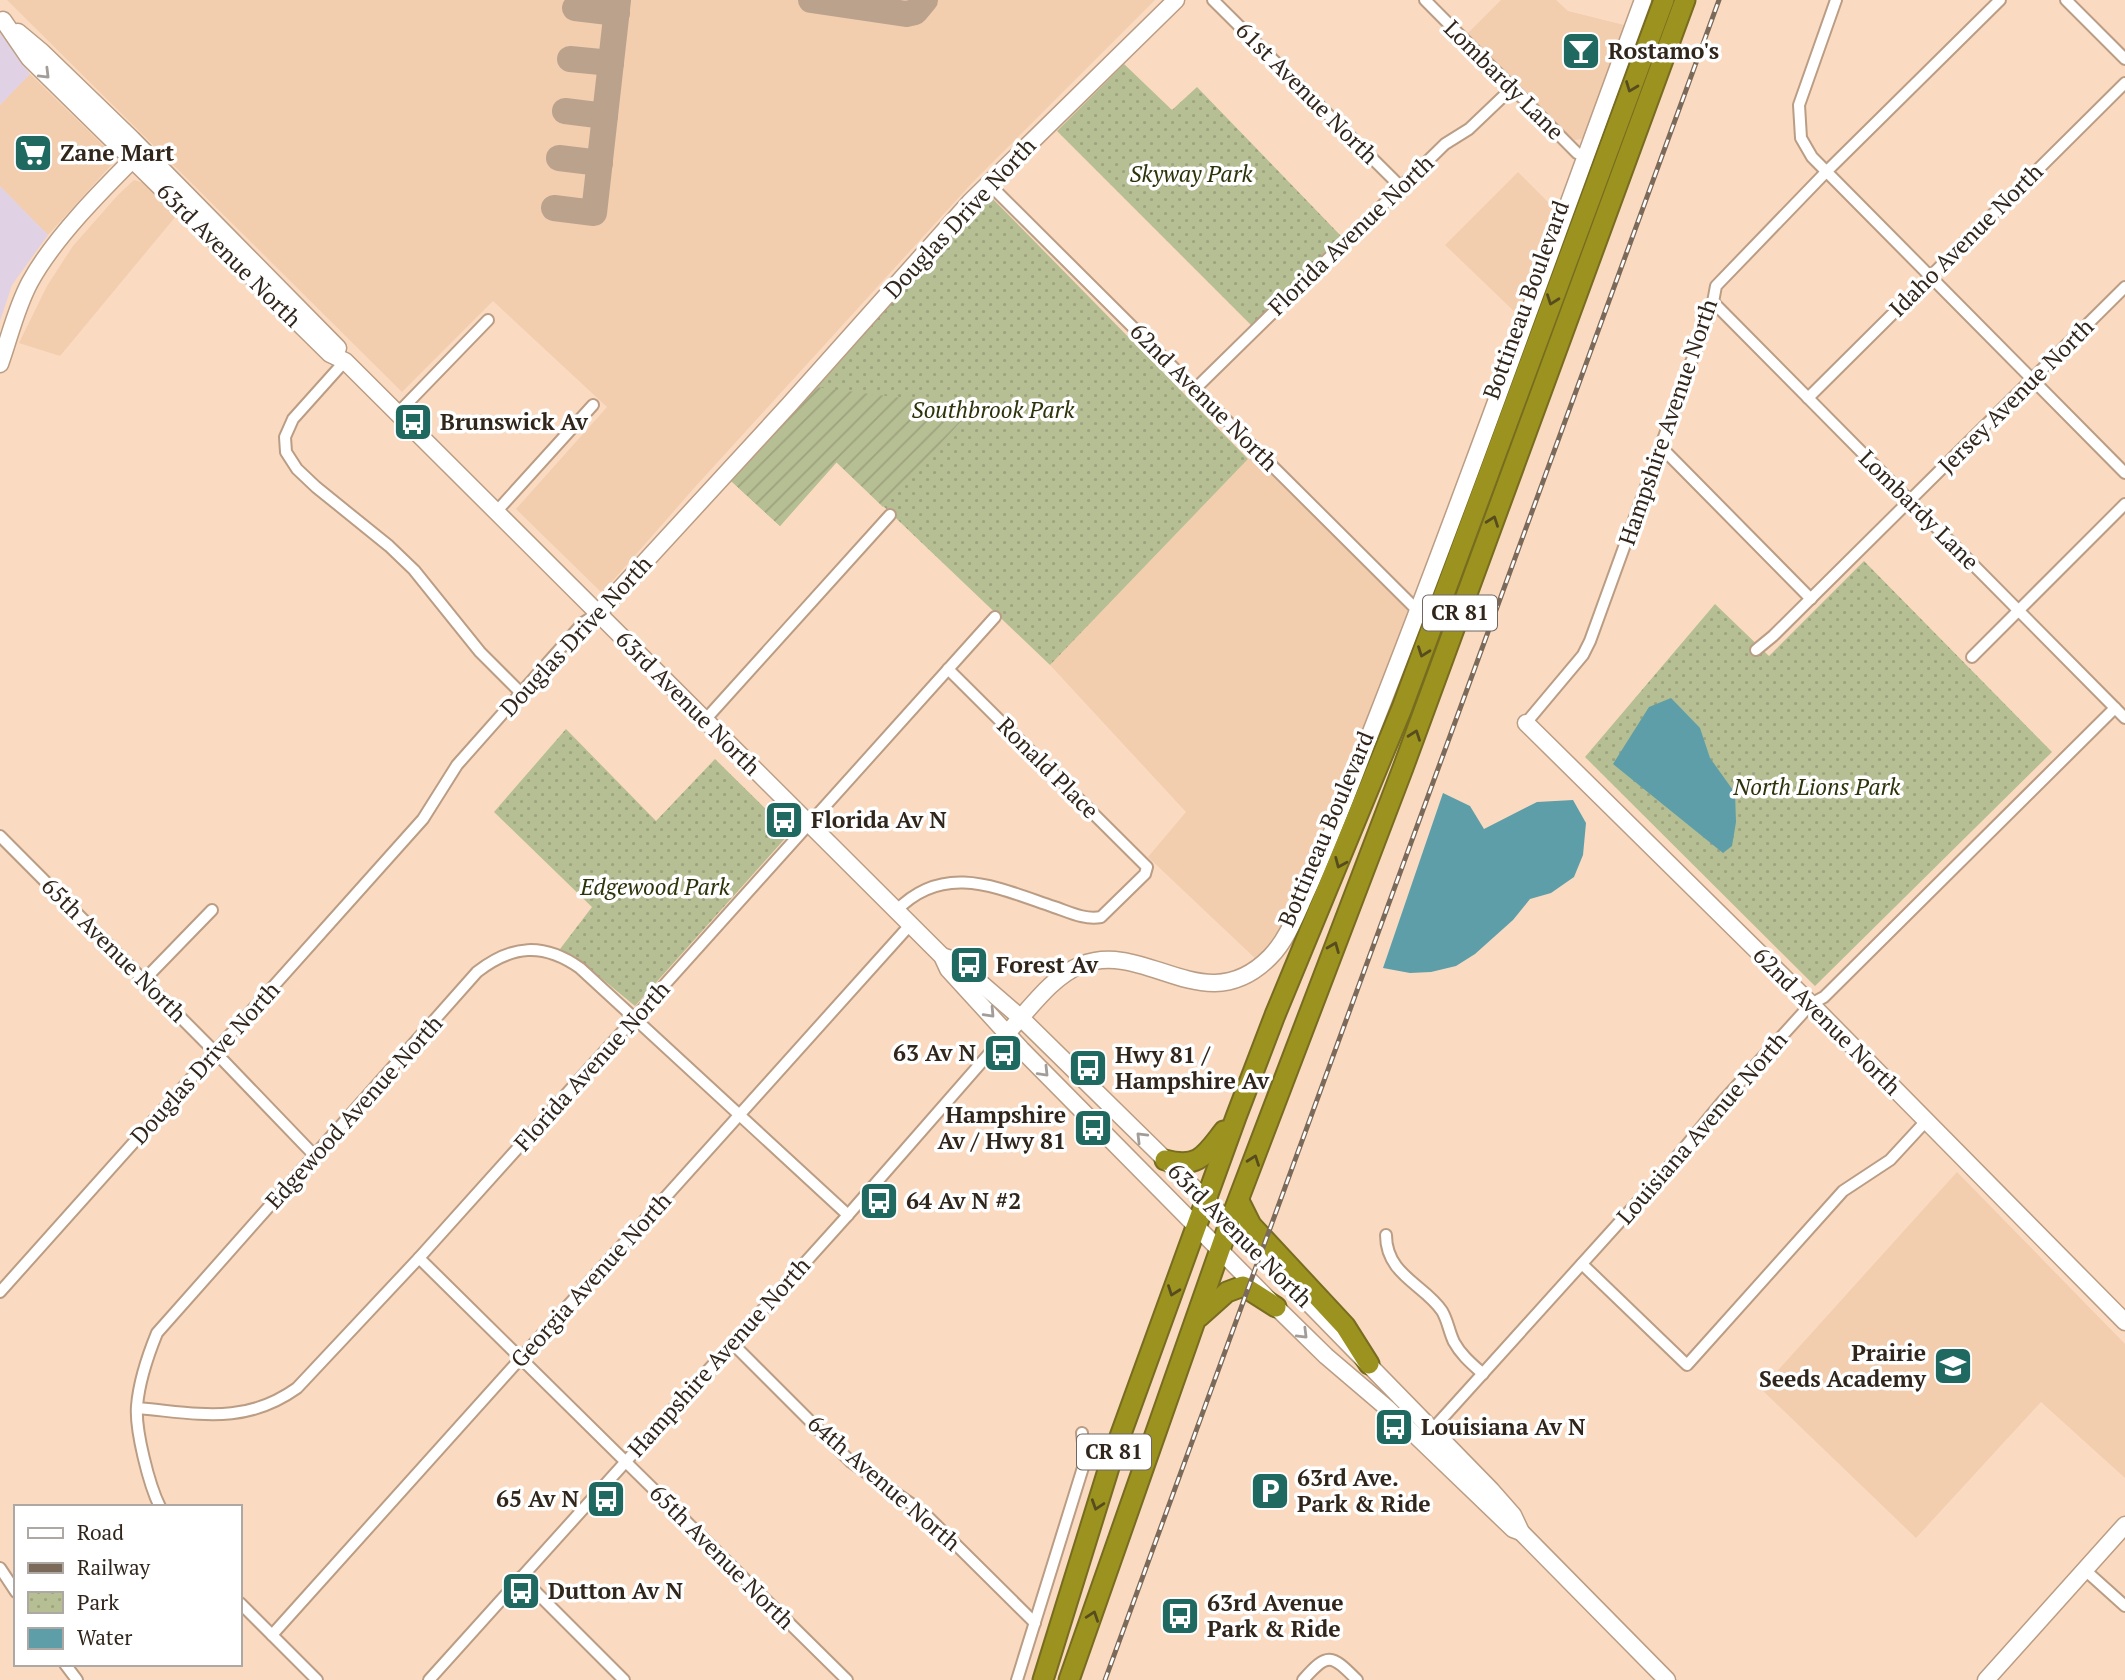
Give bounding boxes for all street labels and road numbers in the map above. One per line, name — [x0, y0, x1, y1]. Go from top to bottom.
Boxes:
street label: Lombardy Lane — [1438, 13, 1571, 146]
street label: 61st Avenue North — [1229, 15, 1386, 171]
street label: Douglas Drive North — [877, 130, 1043, 305]
street label: Florida Avenue North — [1261, 147, 1440, 322]
street label: Idaho Avenue North — [1882, 156, 2049, 323]
street label: 63rd Avenue North — [150, 176, 309, 334]
street label: Bottineau Boulevard — [1475, 196, 1576, 403]
street label: Hampshire Avenue North — [1611, 294, 1724, 549]
street label: Jersey Avenue North — [1931, 311, 2100, 480]
street label: 62nd Avenue North — [1124, 316, 1285, 478]
street label: Lombardy Lane — [1853, 443, 1986, 576]
street label: Douglas Drive North — [493, 548, 659, 723]
road number: CR 81 — [1423, 596, 1497, 630]
street label: 63rd Avenue North — [609, 624, 768, 782]
street label: Ronald Place — [991, 710, 1106, 825]
street label: Bottineau Boulevard — [1270, 726, 1381, 931]
street label: 65th Avenue North — [35, 870, 194, 1029]
street label: 62nd Avenue North — [1747, 940, 1908, 1102]
street label: Douglas Drive North — [123, 974, 286, 1151]
street label: Florida Avenue North — [507, 974, 677, 1157]
street label: Edgewood Avenue North — [258, 1008, 449, 1215]
street label: Louisiana Avenue North — [1609, 1024, 1794, 1231]
street label: 63rd Avenue North — [1161, 1156, 1320, 1314]
street label: Georgia Avenue North — [503, 1185, 678, 1374]
street label: Hampshire Avenue North — [621, 1250, 817, 1463]
street label: 64th Avenue North — [801, 1408, 968, 1558]
road number: CR 81 — [1077, 1434, 1151, 1470]
street label: 65th Avenue North — [643, 1477, 802, 1636]

